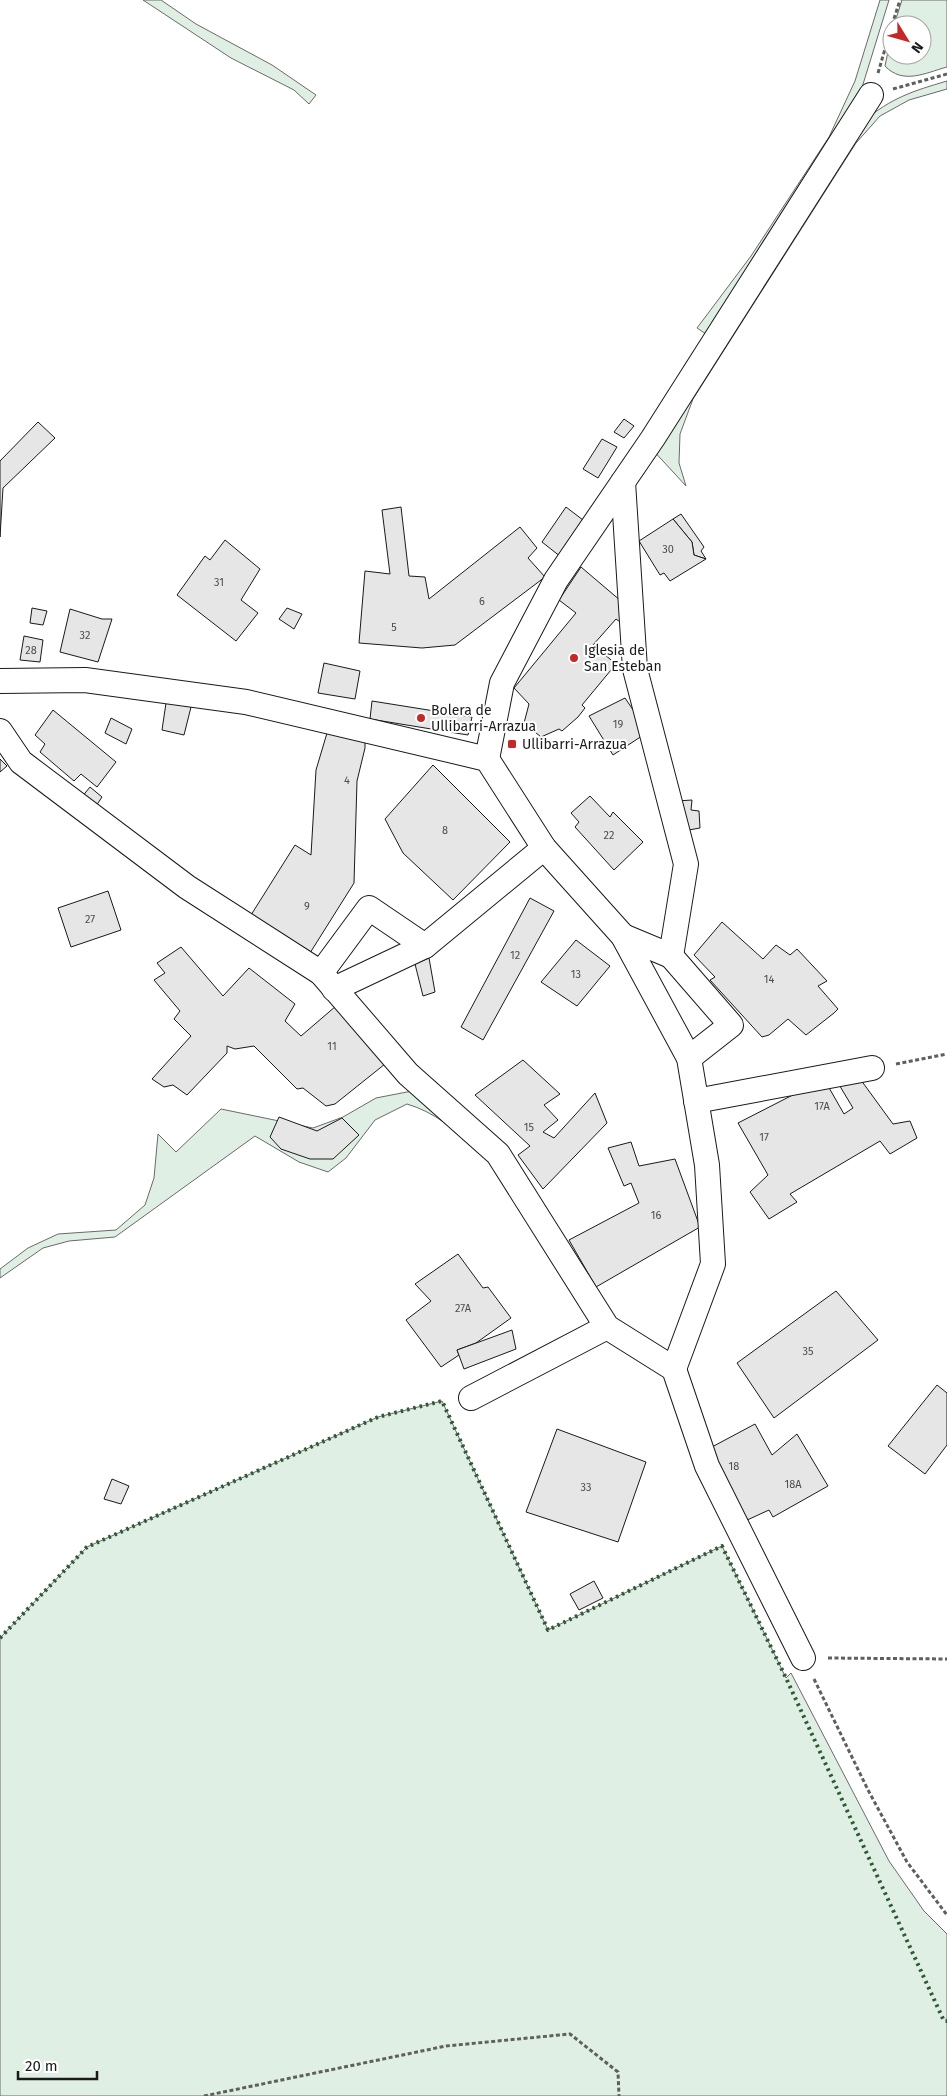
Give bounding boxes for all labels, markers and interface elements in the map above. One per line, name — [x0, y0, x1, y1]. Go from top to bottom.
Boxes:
north arrow — [882, 15, 932, 65]
text: N — [907, 39, 927, 56]
house number: 30 — [662, 543, 674, 556]
house number: 31 — [214, 576, 224, 589]
house number: 6 — [479, 595, 485, 608]
house number: 5 — [391, 621, 397, 634]
house number: 32 — [80, 629, 90, 642]
place label: Iglesia de San Esteban — [584, 642, 662, 675]
house number: 28 — [25, 644, 37, 657]
marker: Iglesia de San Esteban — [568, 652, 580, 664]
place label: Bolera de Ullibarri-Arrazua — [431, 702, 536, 735]
marker: Bolera de Ullibarri-Arrazua — [415, 712, 427, 724]
house number: 19 — [613, 718, 623, 731]
place label: Ullibarri-Arrazua — [522, 736, 627, 753]
marker: Ullibarri-Arrazua — [506, 738, 518, 750]
house number: 4 — [344, 774, 350, 787]
house number: 8 — [442, 824, 448, 837]
house number: 22 — [604, 829, 614, 842]
house number: 9 — [304, 900, 310, 913]
house number: 27 — [85, 913, 95, 926]
house number: 12 — [510, 949, 520, 962]
house number: 13 — [571, 968, 581, 981]
house number: 14 — [764, 973, 774, 986]
house number: 11 — [327, 1040, 337, 1053]
house number: 17A — [814, 1100, 831, 1113]
house number: 15 — [524, 1121, 535, 1134]
house number: 17 — [759, 1131, 769, 1144]
house number: 16 — [651, 1209, 661, 1222]
house number: 27A — [455, 1302, 472, 1315]
house number: 35 — [803, 1345, 814, 1358]
house number: 18 — [729, 1460, 739, 1473]
house number: 18A — [784, 1478, 802, 1491]
house number: 33 — [581, 1481, 591, 1494]
scale bar — [18, 2048, 96, 2080]
text: 20 m — [25, 2057, 58, 2075]

